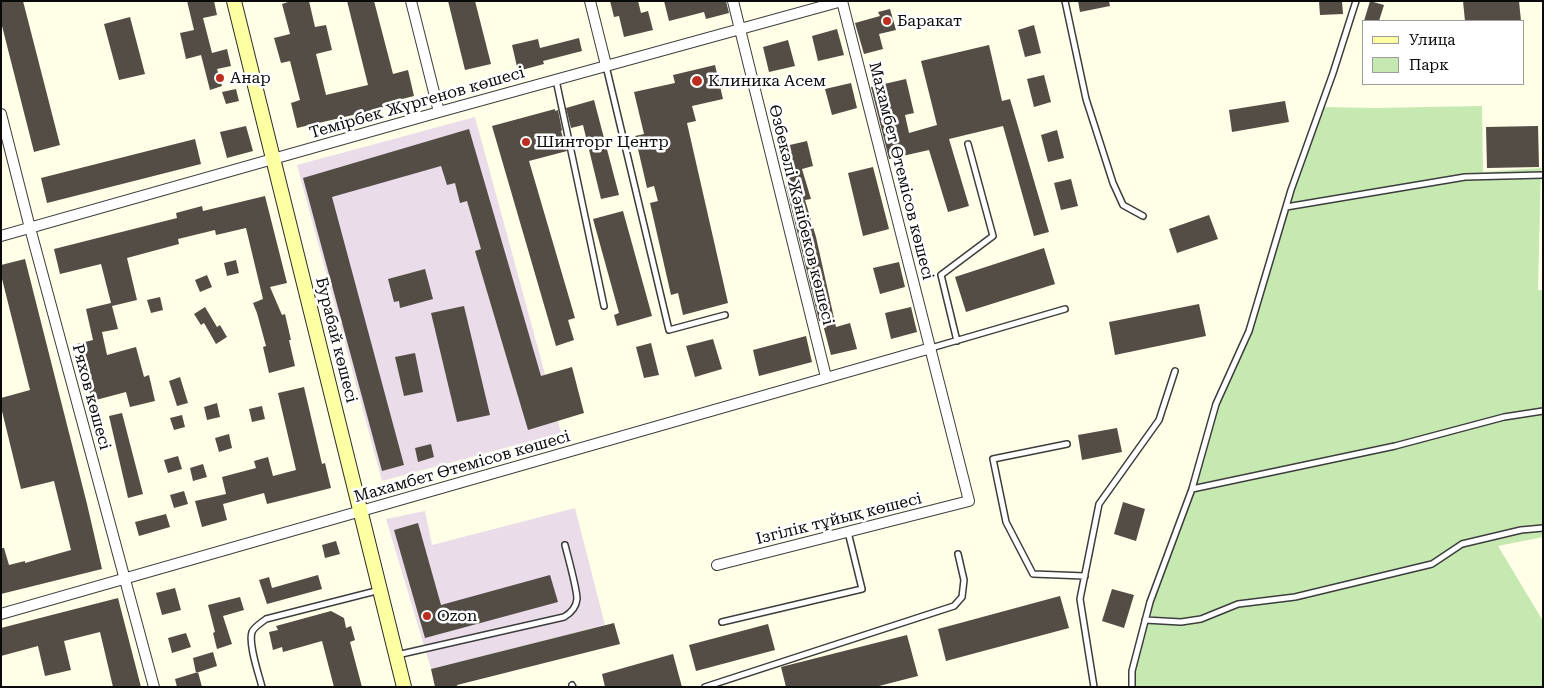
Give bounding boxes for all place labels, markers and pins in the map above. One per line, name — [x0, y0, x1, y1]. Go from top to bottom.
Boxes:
place label: Баракат — [897, 11, 962, 31]
marker: Баракат — [881, 15, 893, 27]
place label: Анар — [230, 68, 271, 88]
place label: Клиника Асем — [708, 71, 826, 91]
marker: Анар — [214, 72, 226, 84]
marker: Клиника Асем — [690, 74, 704, 88]
place label: Шинторг Центр — [536, 132, 669, 152]
marker: Шинторг Центр — [520, 136, 532, 148]
place label: Ozon — [437, 606, 477, 626]
marker: Ozon — [421, 610, 433, 622]

